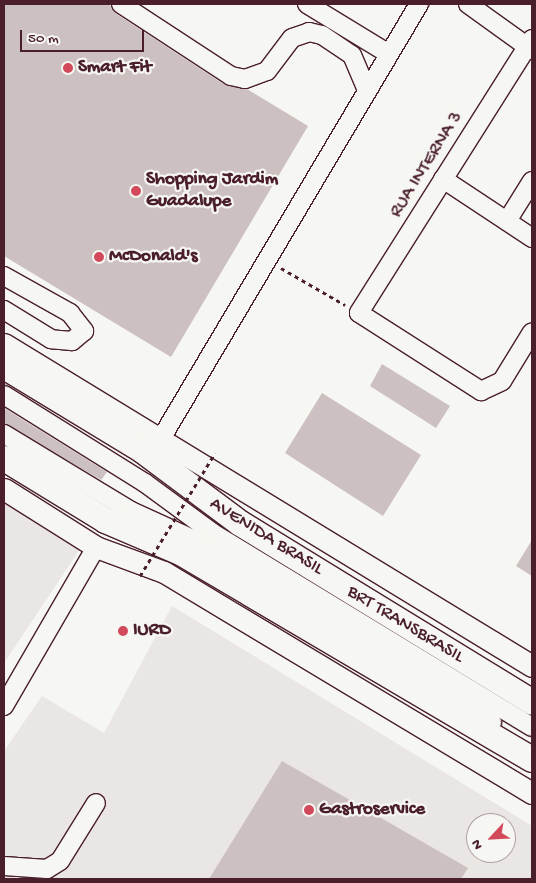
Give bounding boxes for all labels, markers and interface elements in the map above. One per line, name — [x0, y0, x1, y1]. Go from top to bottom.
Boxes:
scale bar — [22, 20, 146, 52]
text: 50 m — [28, 30, 59, 48]
place label: Smart Fit — [78, 57, 151, 79]
marker: Smart Fit — [62, 62, 74, 74]
street label: RUA INTERNA 3 — [385, 108, 469, 222]
place label: Shopping Jardim Guadalupe — [146, 169, 278, 213]
marker: Shopping Jardim Guadalupe — [130, 185, 142, 197]
place label: McDonald's — [109, 246, 198, 268]
marker: McDonald's — [93, 251, 105, 263]
street label: AVENIDA BRASIL — [205, 493, 327, 581]
street label: BRT TRANSBRASIL — [342, 581, 468, 669]
place label: IURD — [133, 620, 171, 642]
marker: IURD — [117, 625, 129, 637]
place label: Gastroservice — [319, 799, 425, 821]
marker: Gastroservice — [303, 804, 315, 816]
north arrow — [466, 813, 516, 863]
text: N — [468, 836, 487, 852]

